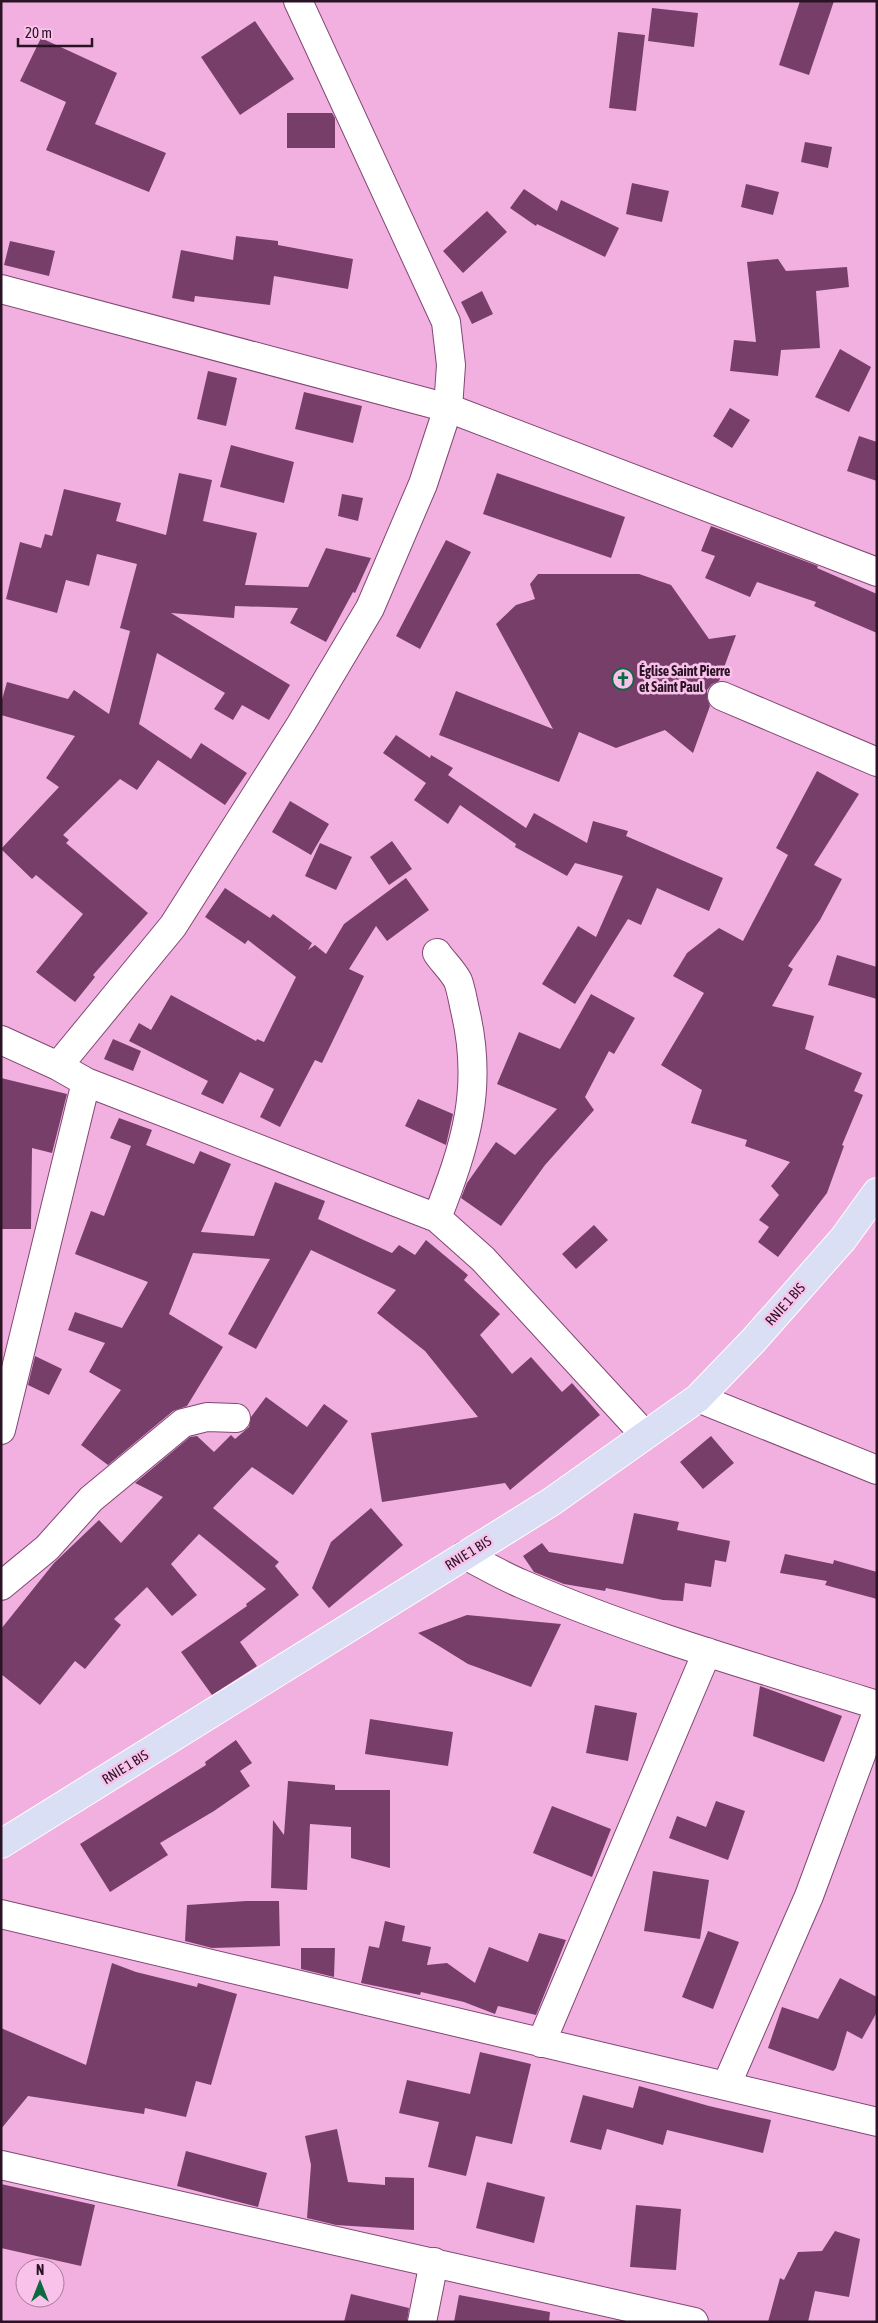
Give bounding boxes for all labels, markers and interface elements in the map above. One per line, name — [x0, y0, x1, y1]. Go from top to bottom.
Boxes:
scale bar — [18, 15, 91, 47]
text: 20 m — [25, 24, 52, 41]
place label: Église Saint Pierre et Saint Paul — [639, 663, 730, 695]
church icon: Église Saint Pierre et Saint Paul — [611, 667, 635, 691]
street label: RNIE 1 BIS — [762, 1279, 808, 1328]
street label: RNIE 1 BIS — [442, 1533, 494, 1573]
street label: RNIE 1 BIS — [99, 1747, 151, 1787]
north arrow — [15, 2258, 65, 2308]
text: N — [36, 2262, 44, 2278]

